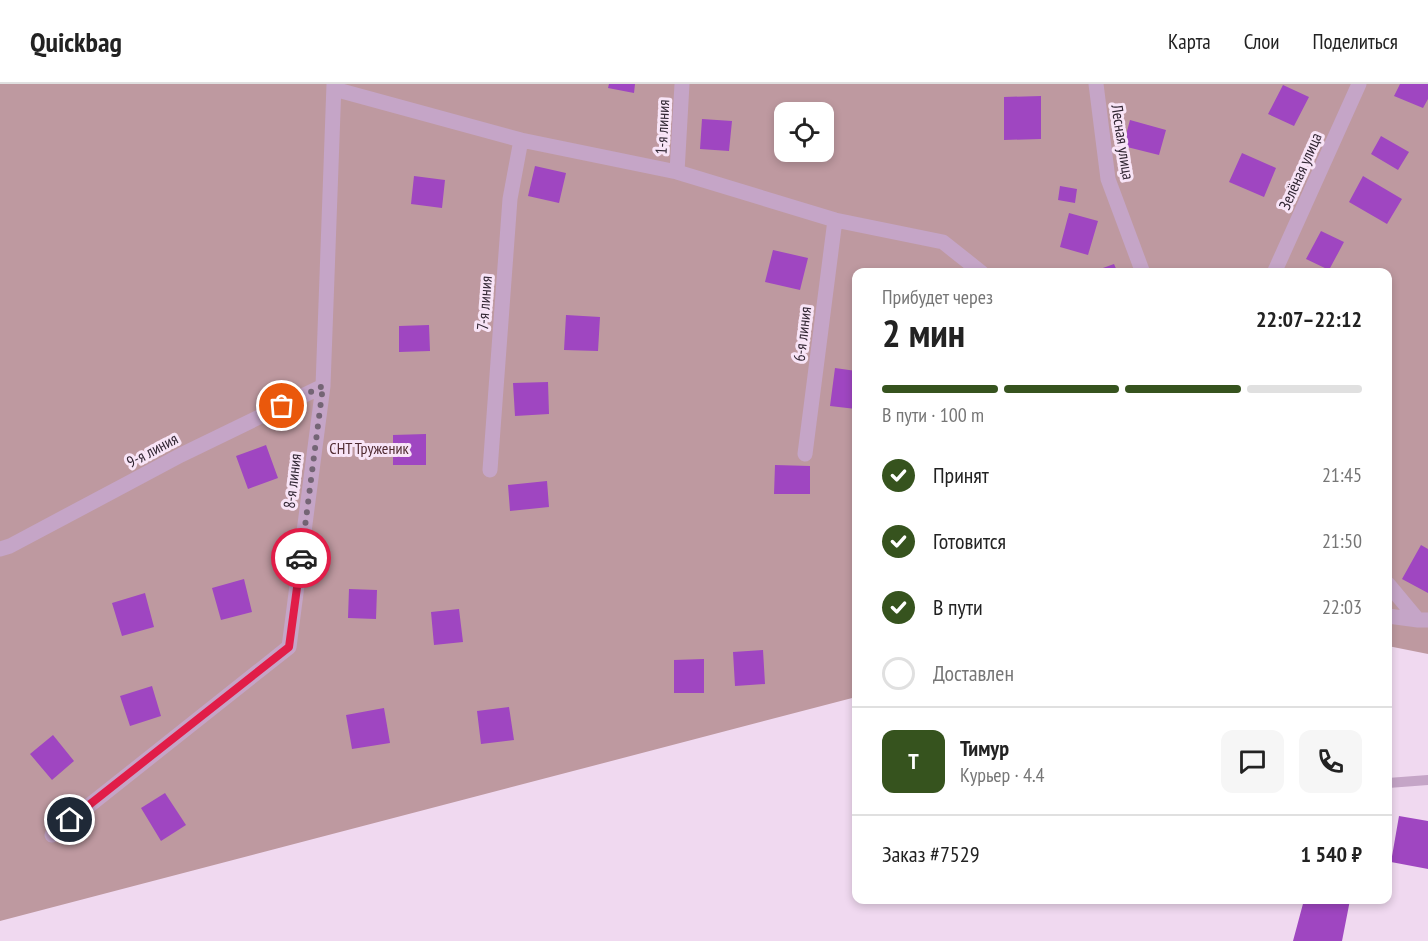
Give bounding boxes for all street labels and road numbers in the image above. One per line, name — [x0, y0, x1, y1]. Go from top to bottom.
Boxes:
street label: 1-я линия — [651, 99, 673, 155]
street label: Лесная улица — [1107, 102, 1139, 181]
street label: Зелёная улица — [1274, 129, 1326, 213]
street label: 7-я линия — [472, 275, 496, 331]
street label: 6-я линия — [789, 305, 815, 363]
street label: 9-я линия — [123, 428, 181, 472]
street label: 8-я линия — [279, 452, 305, 510]

